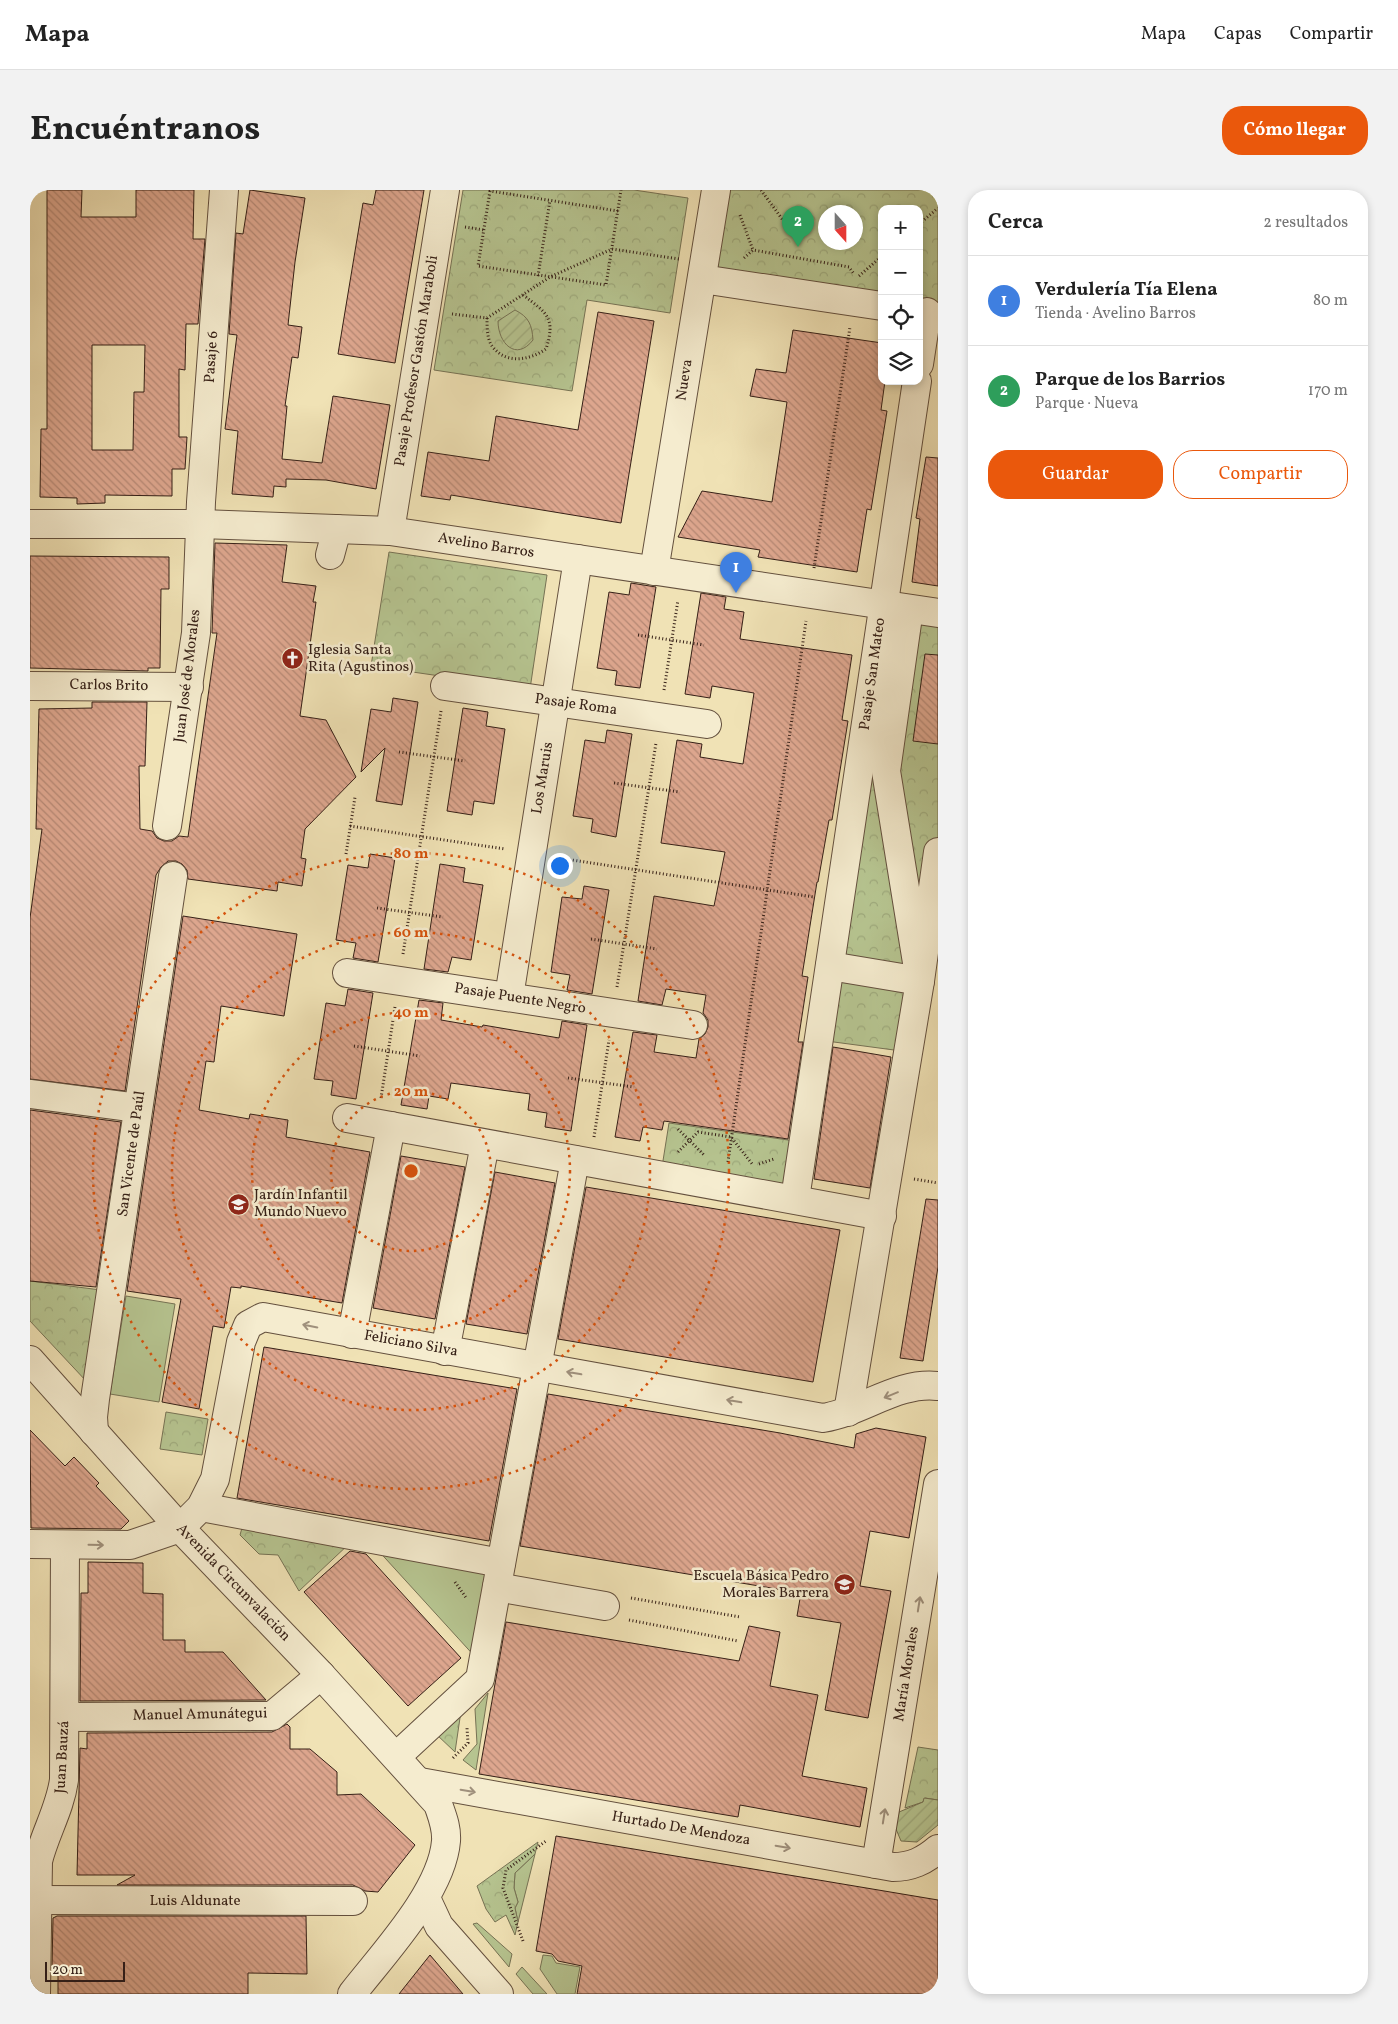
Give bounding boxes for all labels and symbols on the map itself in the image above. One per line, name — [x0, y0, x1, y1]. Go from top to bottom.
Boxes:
north arrow — [818, 205, 863, 250]
pin: 2 — [782, 206, 814, 247]
street label: Pasaje Profesor Gastón Maraboli — [390, 254, 444, 468]
street label: Pasaje 6 — [200, 330, 224, 384]
street label: Nueva — [671, 358, 699, 402]
street label: Avelino Barros — [436, 528, 536, 564]
pin: 1 — [720, 552, 752, 593]
street label: Juan José de Morales — [169, 608, 207, 744]
street label: Pasaje San Mateo — [855, 616, 891, 732]
place label: Iglesia Santa Rita (Agustinos) — [308, 640, 413, 678]
church icon: Iglesia Santa Rita (Agustinos) — [280, 647, 304, 671]
street label: Carlos Brito — [69, 675, 149, 697]
street label: Pasaje Roma — [533, 689, 619, 721]
street label: Los Maruis — [527, 740, 559, 816]
text: 80 m — [394, 844, 429, 865]
your location — [547, 853, 573, 879]
text: 60 m — [394, 923, 429, 944]
street label: Pasaje Puente Negro — [453, 978, 587, 1020]
text: 40 m — [393, 1003, 429, 1024]
text: 20 m — [394, 1082, 429, 1103]
street label: San Vicente de Paúl — [113, 1090, 151, 1218]
centre of rings — [402, 1162, 420, 1180]
place label: Jardín Infantil Mundo Nuevo — [254, 1185, 348, 1223]
school or university icon: Jardín Infantil Mundo Nuevo — [226, 1192, 250, 1216]
one-way arrow — [303, 1321, 319, 1330]
street label: Feliciano Silva — [362, 1325, 460, 1363]
one-way arrow — [566, 1368, 582, 1378]
one-way arrow — [884, 1390, 899, 1400]
one-way arrow — [726, 1396, 742, 1406]
street label: Avenida Circunvalación — [171, 1519, 295, 1647]
one-way arrow — [88, 1540, 104, 1550]
place label: Escuela Básica Pedro Morales Barrera — [693, 1566, 829, 1604]
school or university icon: Escuela Básica Pedro Morales Barrera — [833, 1573, 857, 1597]
one-way arrow — [914, 1596, 924, 1612]
street label: María Morales — [889, 1625, 925, 1723]
street label: Manuel Amunátegui — [132, 1703, 268, 1727]
street label: Juan Bauzá — [51, 1720, 75, 1794]
one-way arrow — [460, 1786, 476, 1796]
street label: Hurtado De Mendoza — [610, 1806, 752, 1852]
one-way arrow — [879, 1808, 889, 1824]
one-way arrow — [775, 1843, 791, 1853]
street label: Luis Aldunate — [149, 1891, 241, 1912]
scale bar — [45, 1959, 125, 1982]

